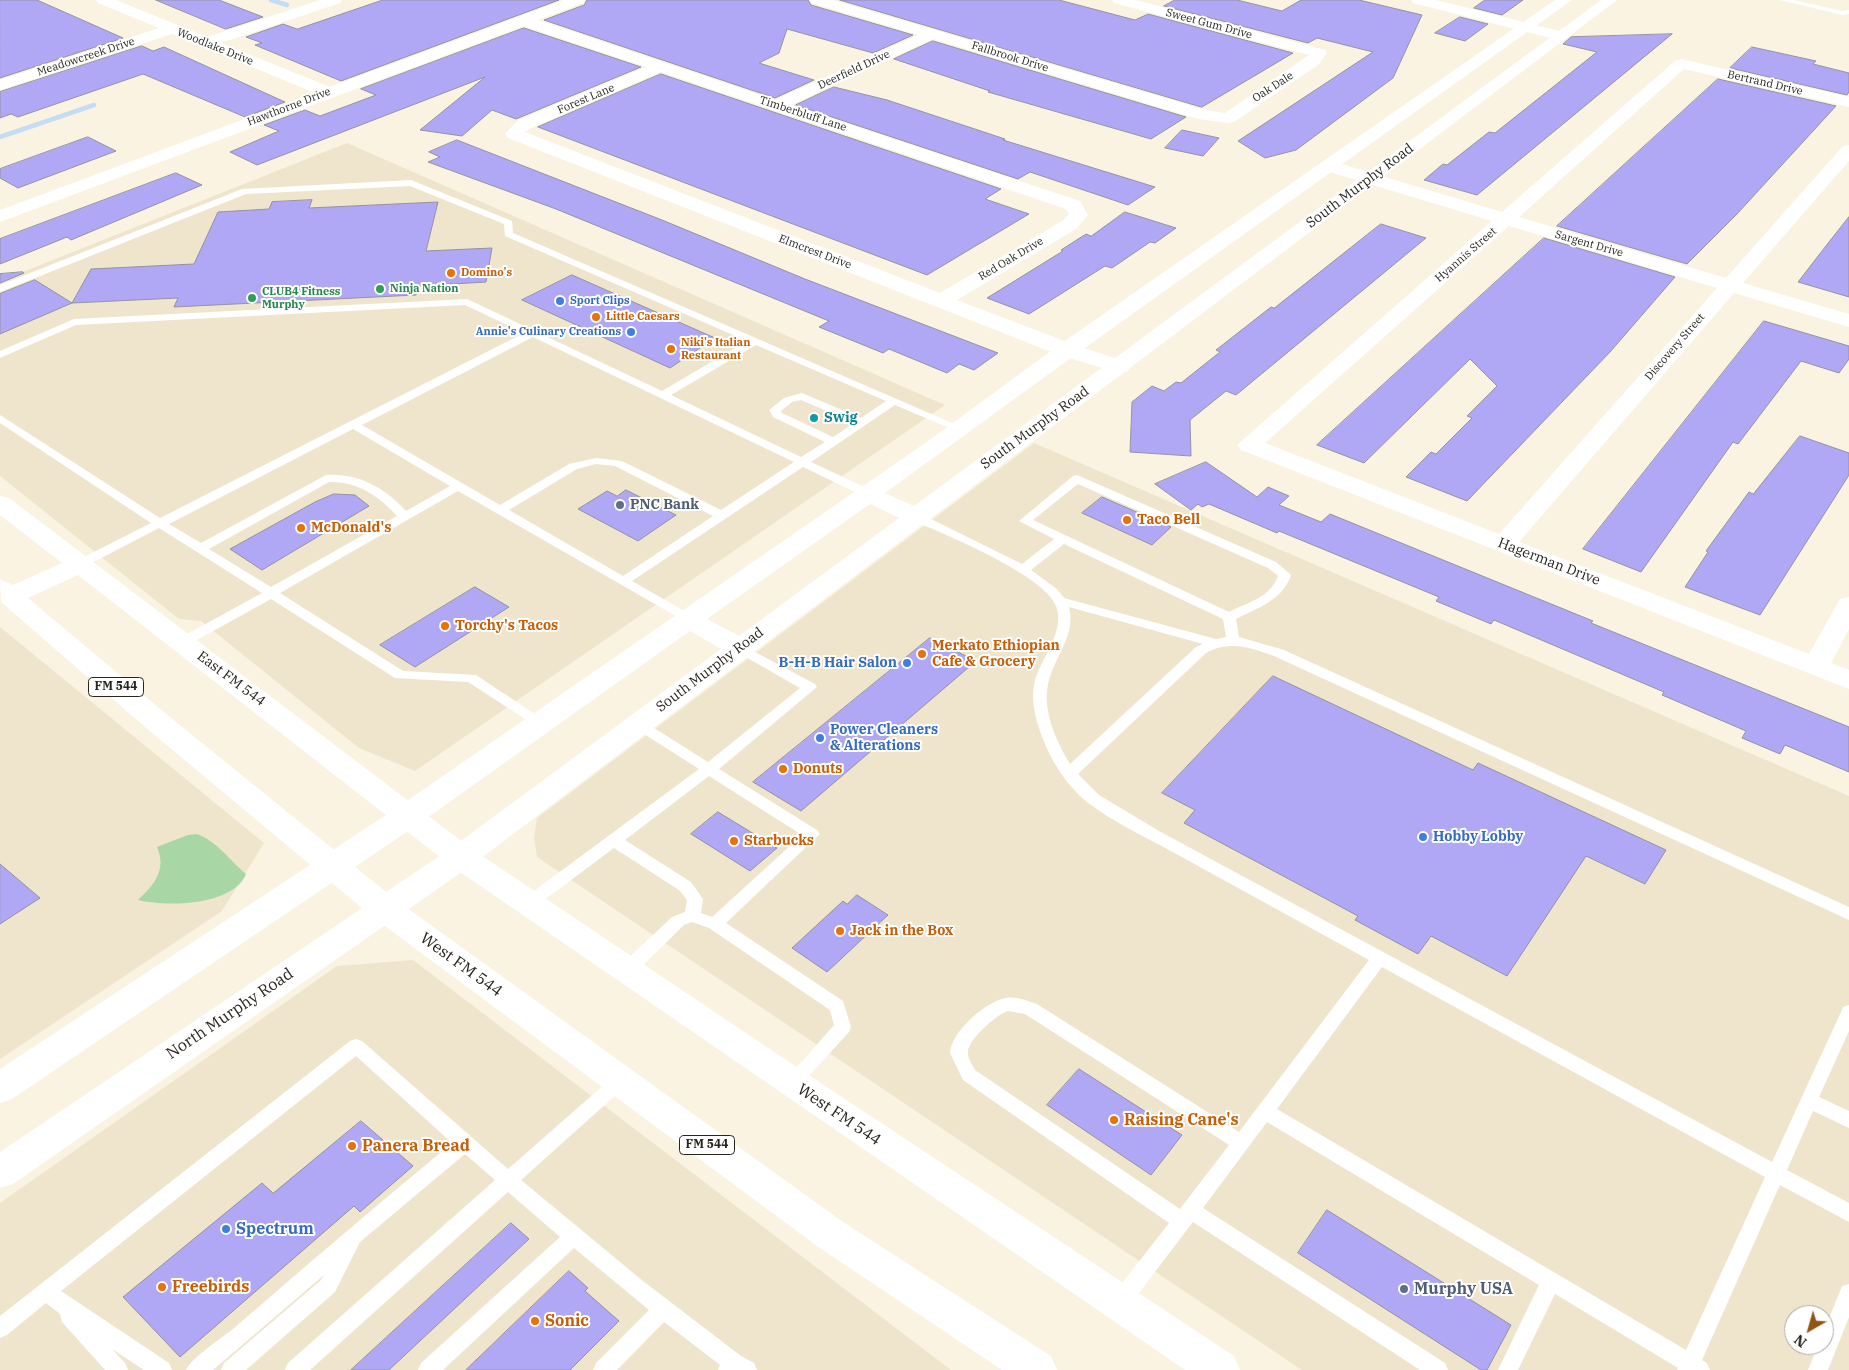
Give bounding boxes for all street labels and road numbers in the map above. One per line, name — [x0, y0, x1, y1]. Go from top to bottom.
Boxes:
street label: Sweet Gum Drive — [1164, 6, 1254, 42]
street label: Woodlake Drive — [175, 26, 255, 68]
street label: Meadowcreek Drive — [35, 35, 137, 79]
street label: Fallbrook Drive — [970, 39, 1050, 75]
street label: Deerfield Drive — [816, 48, 892, 92]
street label: Bertrand Drive — [1726, 68, 1804, 98]
street label: Oak Dale — [1250, 69, 1296, 105]
street label: Forest Lane — [556, 81, 616, 117]
street label: Hawthorne Drive — [245, 85, 333, 129]
street label: Timberbluff Lane — [758, 94, 848, 134]
street label: South Murphy Road — [1303, 140, 1417, 232]
street label: Hyannis Street — [1433, 225, 1499, 285]
street label: Sargent Drive — [1553, 228, 1625, 260]
street label: Elmcrest Drive — [777, 232, 853, 272]
street label: Red Oak Drive — [976, 235, 1046, 283]
street label: Discovery Street — [1642, 311, 1708, 383]
street label: South Murphy Road — [977, 383, 1093, 473]
street label: Hagerman Drive — [1495, 535, 1603, 589]
street label: South Murphy Road — [653, 624, 767, 716]
street label: East FM 544 — [194, 648, 268, 710]
road number: FM 544 — [88, 678, 144, 696]
street label: West FM 544 — [416, 929, 506, 1001]
street label: North Murphy Road — [163, 964, 297, 1064]
street label: West FM 544 — [793, 1080, 885, 1150]
road number: FM 544 — [680, 1136, 734, 1154]

